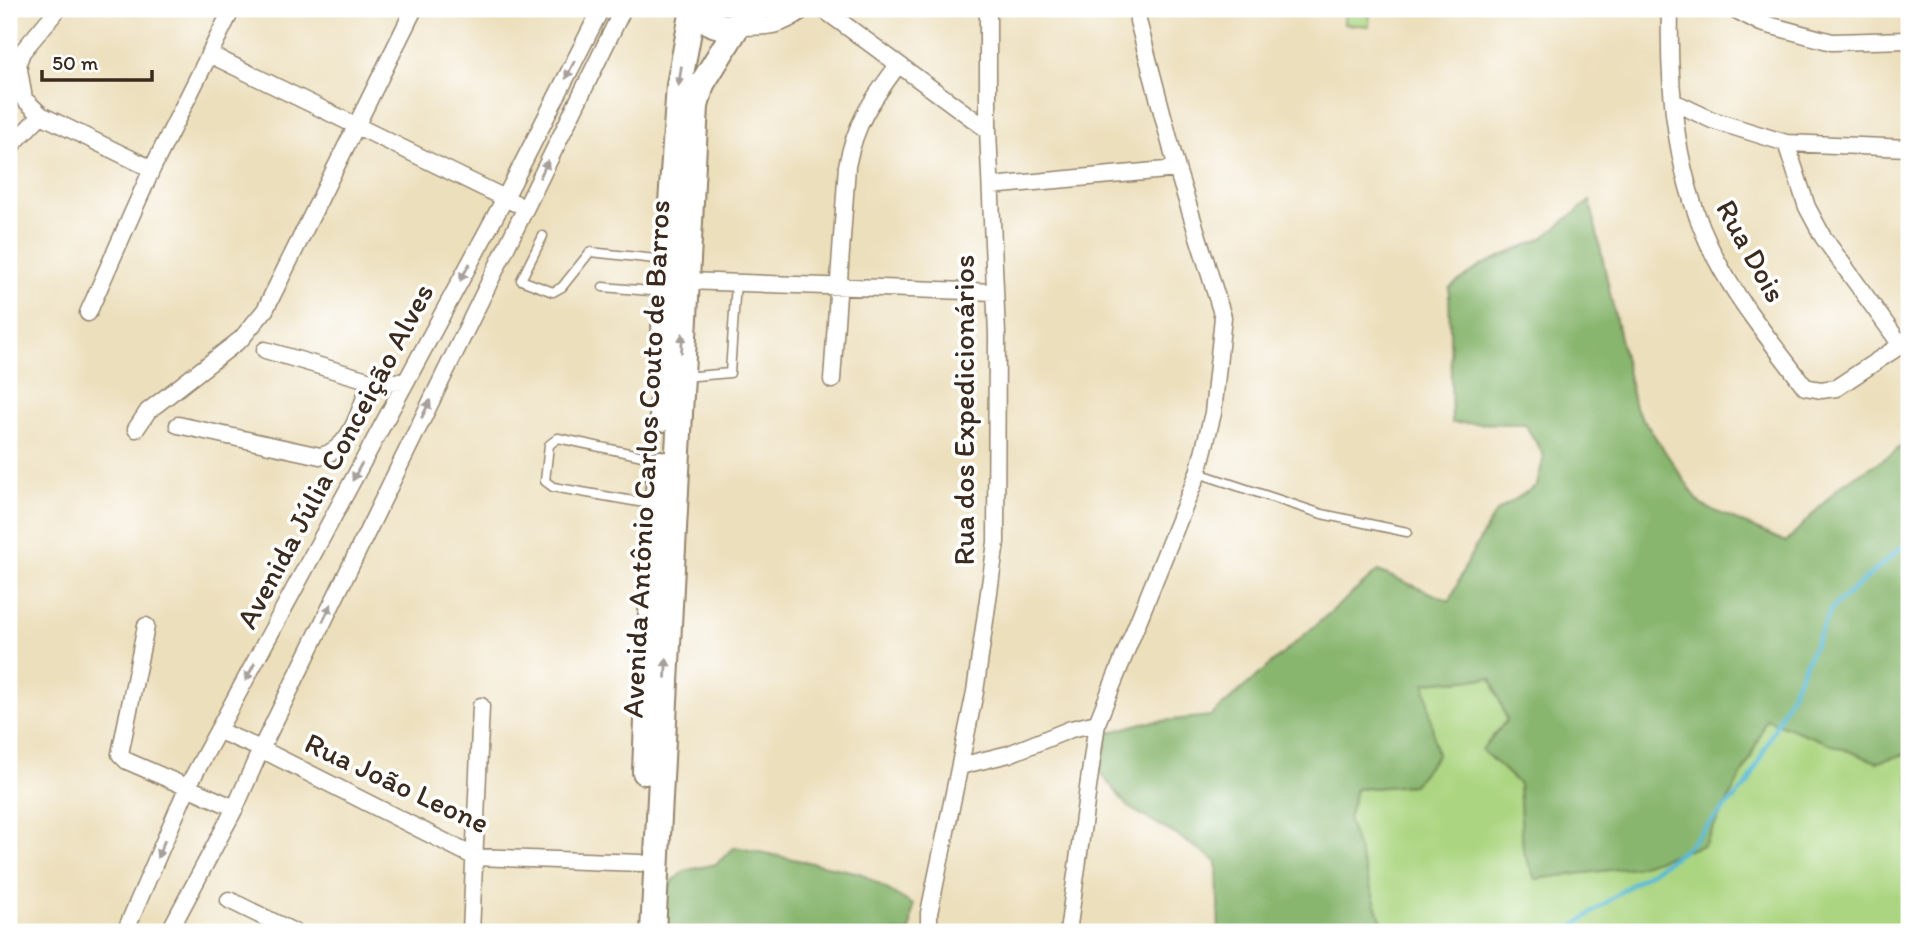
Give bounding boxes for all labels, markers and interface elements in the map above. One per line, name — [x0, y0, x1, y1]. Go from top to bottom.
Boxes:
scale bar — [42, 38, 152, 82]
text: 50 m — [52, 50, 99, 75]
one-way arrow — [565, 60, 576, 80]
one-way arrow — [675, 65, 686, 87]
one-way arrow — [539, 159, 550, 179]
street label: Rua Dois — [1708, 193, 1795, 308]
street label: Avenida Antônio Carlos Couto de Barros — [613, 199, 678, 719]
street label: Rua dos Expedicionários — [945, 255, 982, 565]
one-way arrow — [459, 262, 471, 281]
street label: Avenida Júlia Conceição Alves — [228, 277, 441, 635]
one-way arrow — [677, 332, 688, 354]
one-way arrow — [420, 399, 432, 419]
one-way arrow — [351, 462, 363, 482]
one-way arrow — [321, 603, 332, 623]
one-way arrow — [661, 657, 672, 679]
one-way arrow — [244, 663, 256, 682]
street label: Rua João Leone — [299, 724, 495, 841]
one-way arrow — [155, 838, 166, 859]

